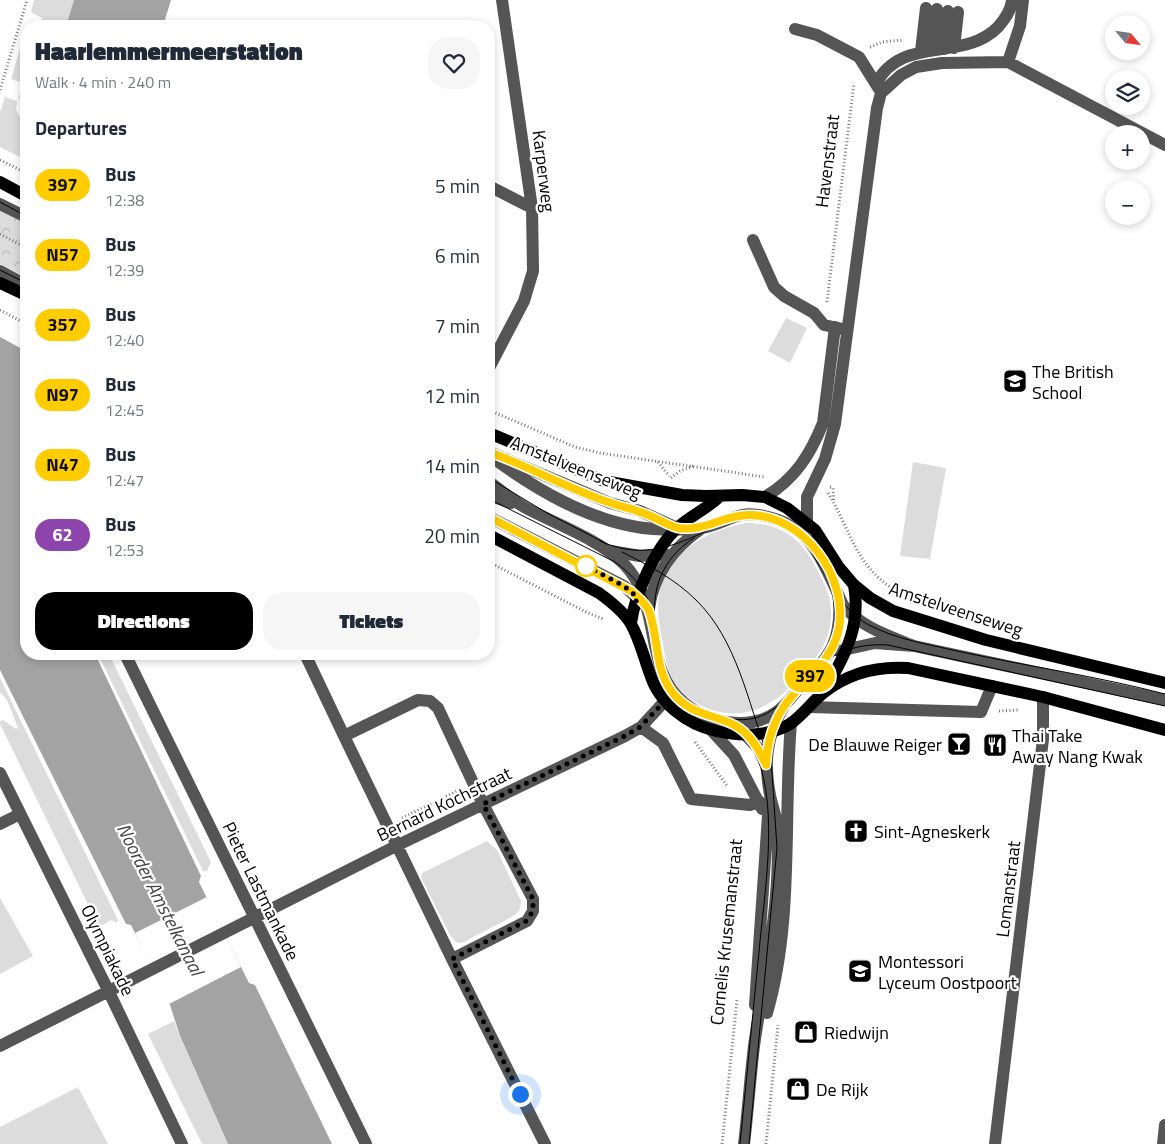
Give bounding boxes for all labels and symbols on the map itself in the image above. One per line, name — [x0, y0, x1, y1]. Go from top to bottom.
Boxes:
north arrow — [1105, 15, 1150, 60]
street label: Havenstraat — [808, 112, 846, 209]
street label: Karperweg — [526, 129, 562, 213]
place label: The British School — [1032, 358, 1114, 406]
school or university icon: The British School — [1002, 368, 1028, 394]
street label: Amstelveenseweg — [506, 428, 646, 506]
unlabelled marker — [575, 555, 597, 577]
street label: Amstelveenseweg — [886, 575, 1026, 643]
line badge: 397 — [781, 660, 839, 692]
place label: Thai Take Away Nang Kwak — [1012, 722, 1143, 770]
place label: De Blauwe Reiger — [808, 731, 942, 758]
bar icon: De Blauwe Reiger — [946, 731, 972, 757]
restaurant icon: Thai Take Away Nang Kwak — [982, 732, 1008, 758]
street label: Bernard Kochstraat — [372, 759, 517, 848]
street label: Pieter Lastmankade — [216, 817, 306, 965]
water label: Noorder Amstelkanaal — [110, 818, 213, 982]
church icon: Sint-Agneskerk — [843, 818, 869, 844]
place label: Sint-Agneskerk — [874, 818, 991, 845]
street label: Cornelis Krusemanstraat — [703, 837, 749, 1026]
street label: Lomanstraat — [989, 839, 1027, 939]
street label: Olympiakade — [74, 900, 142, 1000]
place label: Montessori Lyceum Oostpoort — [878, 948, 1018, 996]
school or university icon: Montessori Lyceum Oostpoort — [847, 958, 873, 984]
shop icon: Riedwijn — [793, 1019, 819, 1045]
place label: Riedwijn — [824, 1019, 889, 1046]
shop icon: De Rijk — [785, 1076, 811, 1102]
place label: De Rijk — [816, 1076, 869, 1103]
your location — [508, 1082, 533, 1107]

